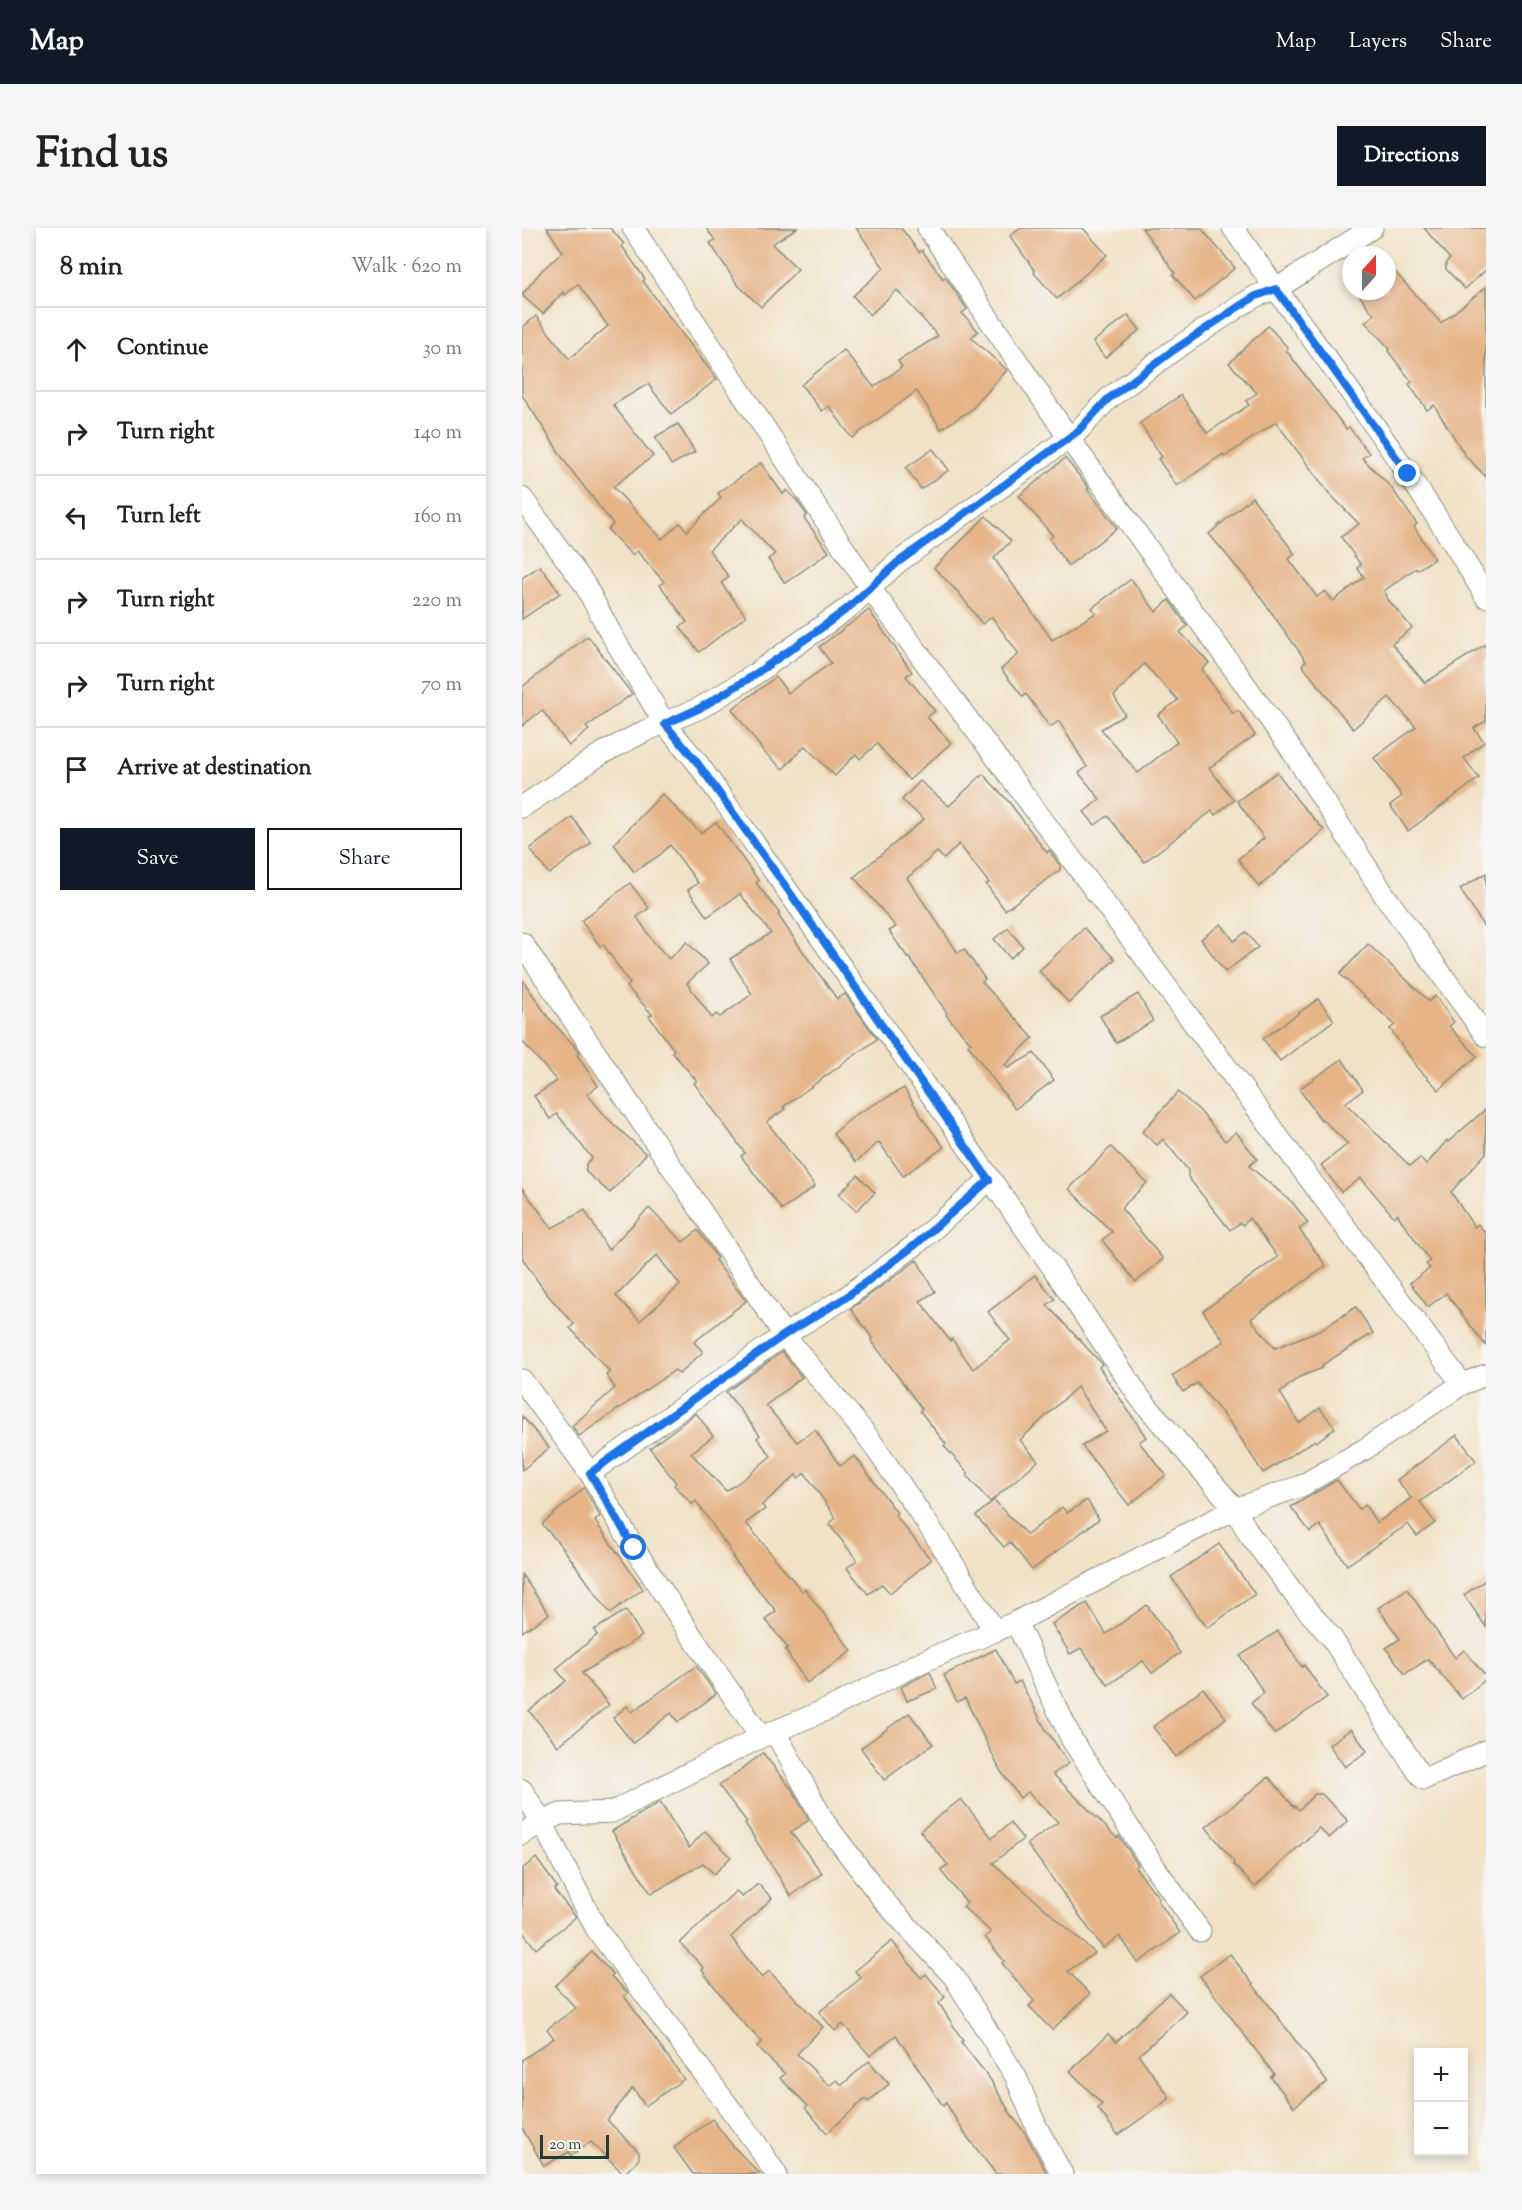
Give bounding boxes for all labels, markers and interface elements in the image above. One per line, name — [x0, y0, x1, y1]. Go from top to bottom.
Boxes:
text: Map — [30, 22, 84, 62]
text: Map — [1276, 27, 1316, 57]
text: Layers — [1349, 27, 1407, 57]
text: Share — [1440, 27, 1492, 57]
text: Find us — [36, 126, 168, 186]
button: Directions — [1337, 126, 1486, 186]
north arrow — [1342, 246, 1396, 300]
text: 8 min — [60, 249, 123, 286]
text: Walk · 620 m — [351, 253, 462, 282]
icon: ahead — [60, 333, 93, 366]
text: Continue — [117, 333, 208, 365]
text: 30 m — [423, 335, 462, 364]
icon: right — [60, 417, 93, 450]
text: Turn right — [117, 417, 214, 449]
text: 140 m — [414, 419, 462, 448]
route end — [1394, 460, 1420, 486]
icon: left — [60, 501, 93, 534]
text: Turn left — [117, 501, 200, 533]
text: 160 m — [414, 503, 462, 532]
icon: right — [60, 585, 93, 618]
text: Turn right — [117, 585, 214, 617]
text: 220 m — [412, 587, 462, 616]
icon: right — [60, 669, 93, 702]
text: Turn right — [117, 669, 214, 701]
text: 70 m — [421, 671, 462, 700]
icon: arrive — [60, 753, 93, 786]
text: Arrive at destination — [117, 753, 312, 785]
button: Save — [60, 828, 255, 890]
button: Share — [267, 828, 462, 890]
route start — [620, 1534, 646, 1560]
map controls — [1414, 2048, 1468, 2156]
button: + — [1414, 2048, 1468, 2102]
button: − — [1414, 2102, 1468, 2156]
scale bar — [540, 2132, 609, 2160]
text: 20 m — [549, 2134, 582, 2157]

